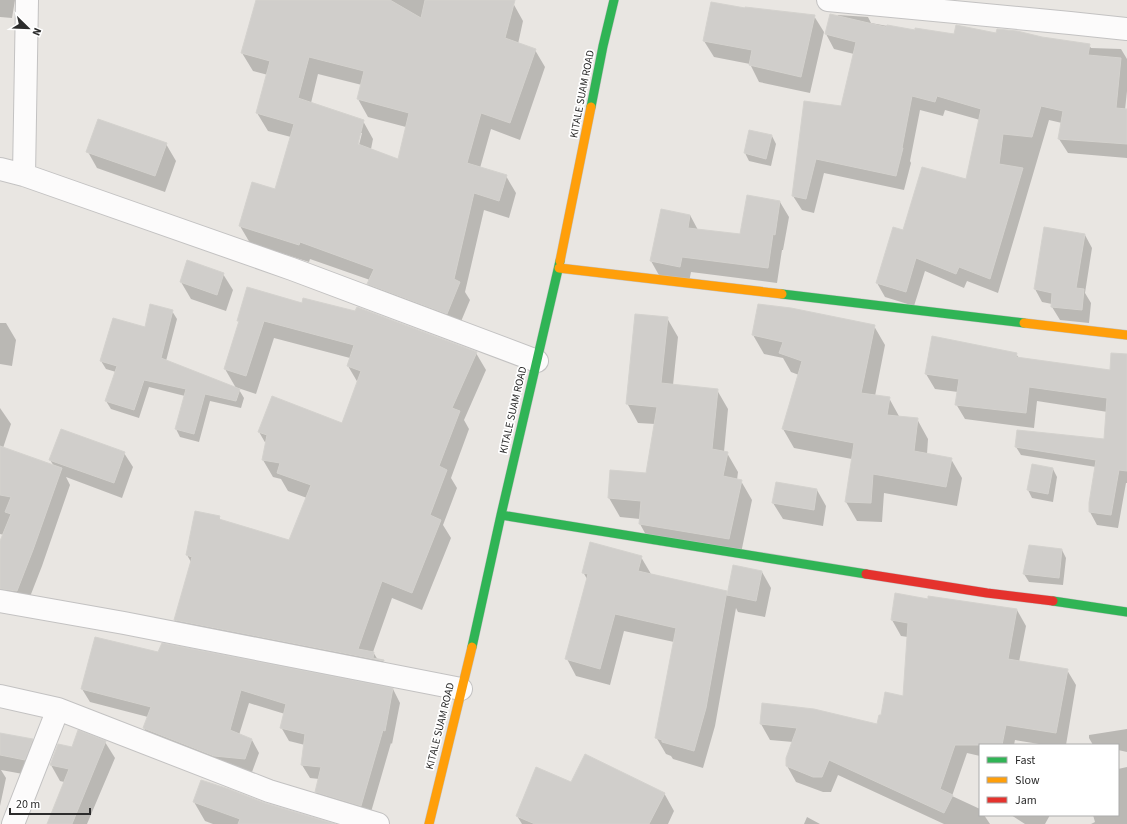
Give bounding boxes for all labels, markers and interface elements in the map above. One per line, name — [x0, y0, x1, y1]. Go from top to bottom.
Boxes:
north arrow — [8, 8, 48, 48]
text: N — [28, 25, 45, 38]
street label: KITALE SUAM ROAD — [566, 49, 598, 139]
street label: KITALE SUAM ROAD — [496, 365, 530, 455]
street label: KITALE SUAM ROAD — [422, 681, 458, 771]
legend — [979, 744, 1119, 816]
text: Fast — [1015, 752, 1035, 769]
text: Slow — [1015, 772, 1040, 789]
scale bar — [10, 790, 90, 816]
text: Jam — [1015, 792, 1037, 809]
text: 20 m — [16, 796, 40, 813]

